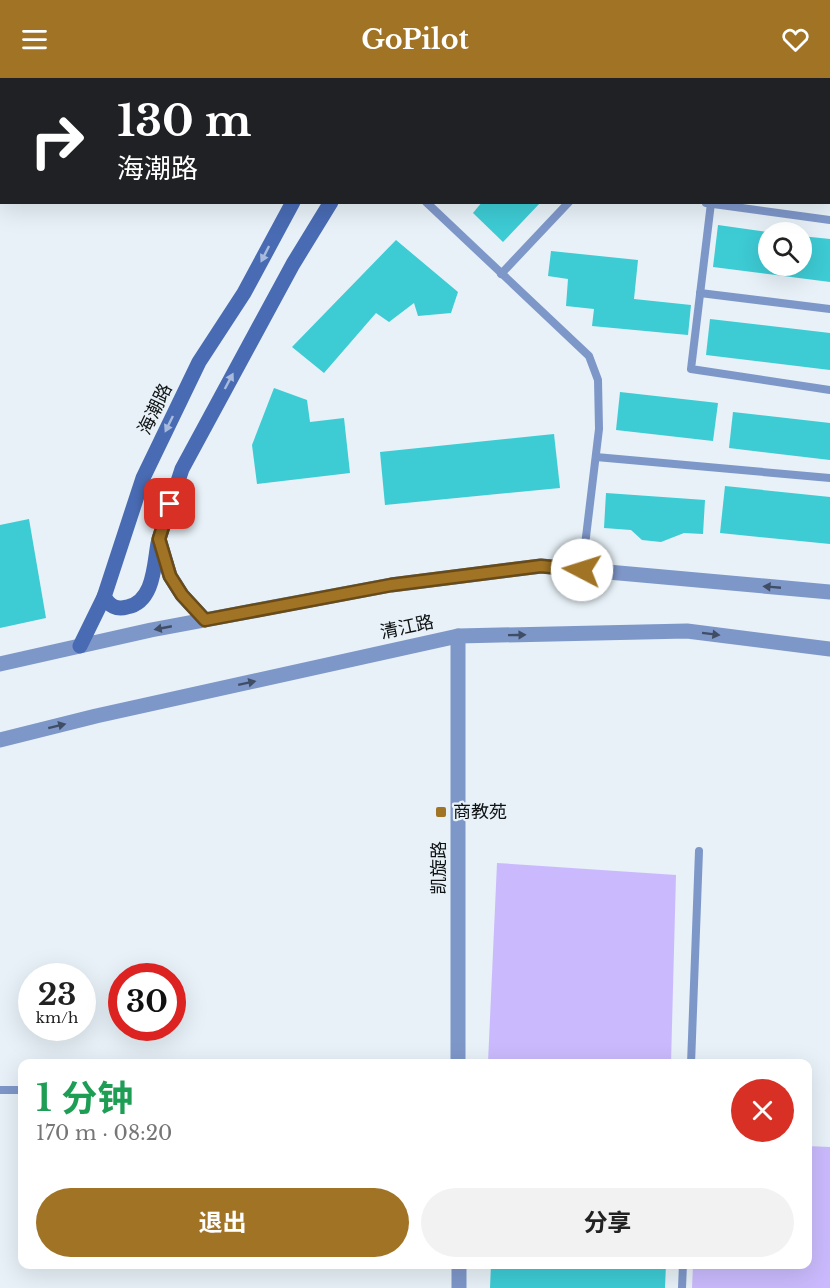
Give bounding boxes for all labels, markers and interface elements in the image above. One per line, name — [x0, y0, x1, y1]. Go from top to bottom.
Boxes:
icon: menu — [18, 23, 51, 56]
text: GoPilot — [361, 23, 469, 56]
icon: heart — [779, 23, 812, 56]
text: 130 m — [117, 95, 251, 147]
icon: right — [18, 102, 96, 180]
text: 海潮路 — [117, 152, 198, 185]
map controls — [758, 222, 812, 276]
button: search — [758, 222, 812, 276]
one-way arrow — [260, 245, 269, 262]
one-way arrow — [224, 373, 234, 390]
street label: 海潮路 — [133, 380, 177, 438]
one-way arrow — [165, 415, 174, 432]
pin — [144, 478, 195, 529]
icon: arrive — [153, 487, 186, 520]
position arrow — [550, 538, 614, 602]
one-way arrow — [762, 582, 781, 592]
street label: 清江路 — [378, 611, 436, 643]
one-way arrow — [153, 624, 172, 633]
one-way arrow — [702, 629, 721, 638]
one-way arrow — [507, 630, 526, 639]
one-way arrow — [238, 677, 256, 687]
one-way arrow — [48, 720, 66, 730]
place label: 商教苑 — [453, 801, 507, 823]
marker: 商教苑 — [434, 805, 448, 819]
street label: 凯旋路 — [428, 841, 450, 895]
speed limit sign: 30 — [108, 963, 186, 1041]
text: 23 — [38, 976, 76, 1013]
text: km/h — [36, 1008, 78, 1027]
text: 1 分钟 — [36, 1076, 133, 1121]
button: close — [731, 1079, 794, 1142]
text: 170 m · 08:20 — [36, 1121, 172, 1145]
button: 退出 — [36, 1188, 409, 1257]
button: 分享 — [421, 1188, 794, 1257]

